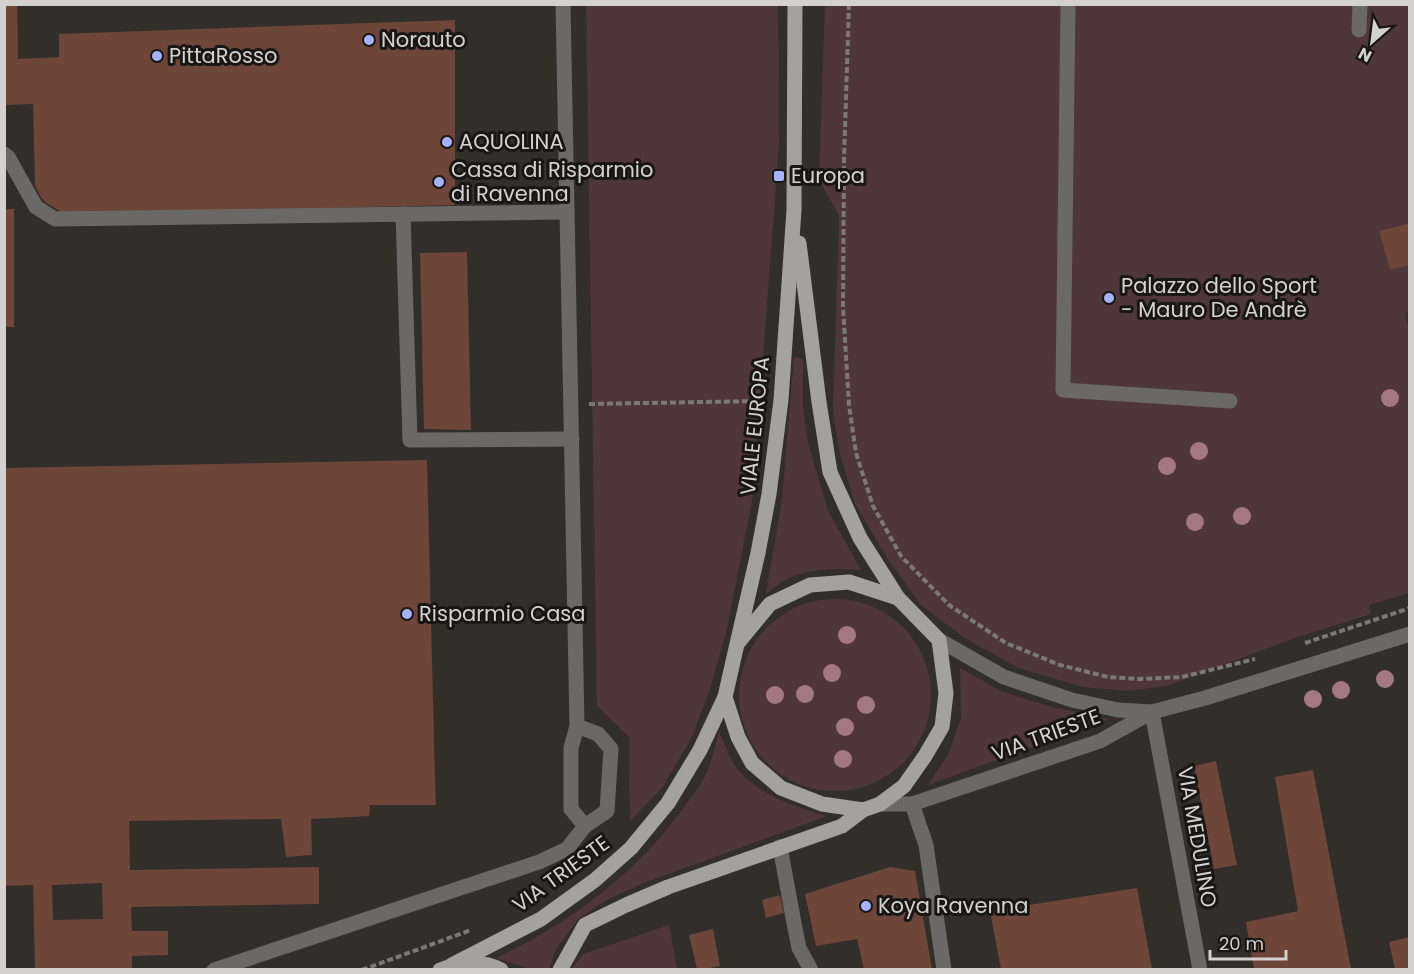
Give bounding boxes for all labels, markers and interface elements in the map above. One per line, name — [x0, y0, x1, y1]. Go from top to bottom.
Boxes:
north arrow — [1342, 12, 1402, 72]
place label: Norauto — [381, 25, 466, 54]
marker: Norauto — [362, 33, 376, 47]
place label: PittaRosso — [169, 41, 277, 70]
text: N — [1354, 42, 1376, 68]
marker: PittaRosso — [150, 49, 164, 63]
place label: AQUOLINA — [459, 127, 564, 156]
marker: AQUOLINA — [440, 135, 454, 149]
place label: Cassa di Risparmio di Ravenna — [451, 155, 653, 208]
place label: Europa — [791, 161, 865, 190]
marker: Europa — [772, 169, 786, 183]
marker: Cassa di Risparmio di Ravenna — [432, 175, 446, 189]
place label: Palazzo dello Sport - Mauro De Andrè — [1121, 271, 1317, 324]
marker: Palazzo dello Sport - Mauro De Andrè — [1102, 291, 1116, 305]
street label: VIALE EUROPA — [733, 355, 776, 497]
place label: Risparmio Casa — [419, 599, 586, 628]
marker: Risparmio Casa — [400, 607, 414, 621]
street label: VIA TRIESTE — [987, 701, 1104, 768]
street label: VIA MEDULINO — [1171, 764, 1224, 910]
street label: VIA TRIESTE — [506, 828, 615, 919]
place label: Koya Ravenna — [878, 891, 1029, 920]
marker: Koya Ravenna — [859, 899, 873, 913]
scale bar — [1210, 923, 1286, 961]
text: 20 m — [1219, 931, 1264, 956]

